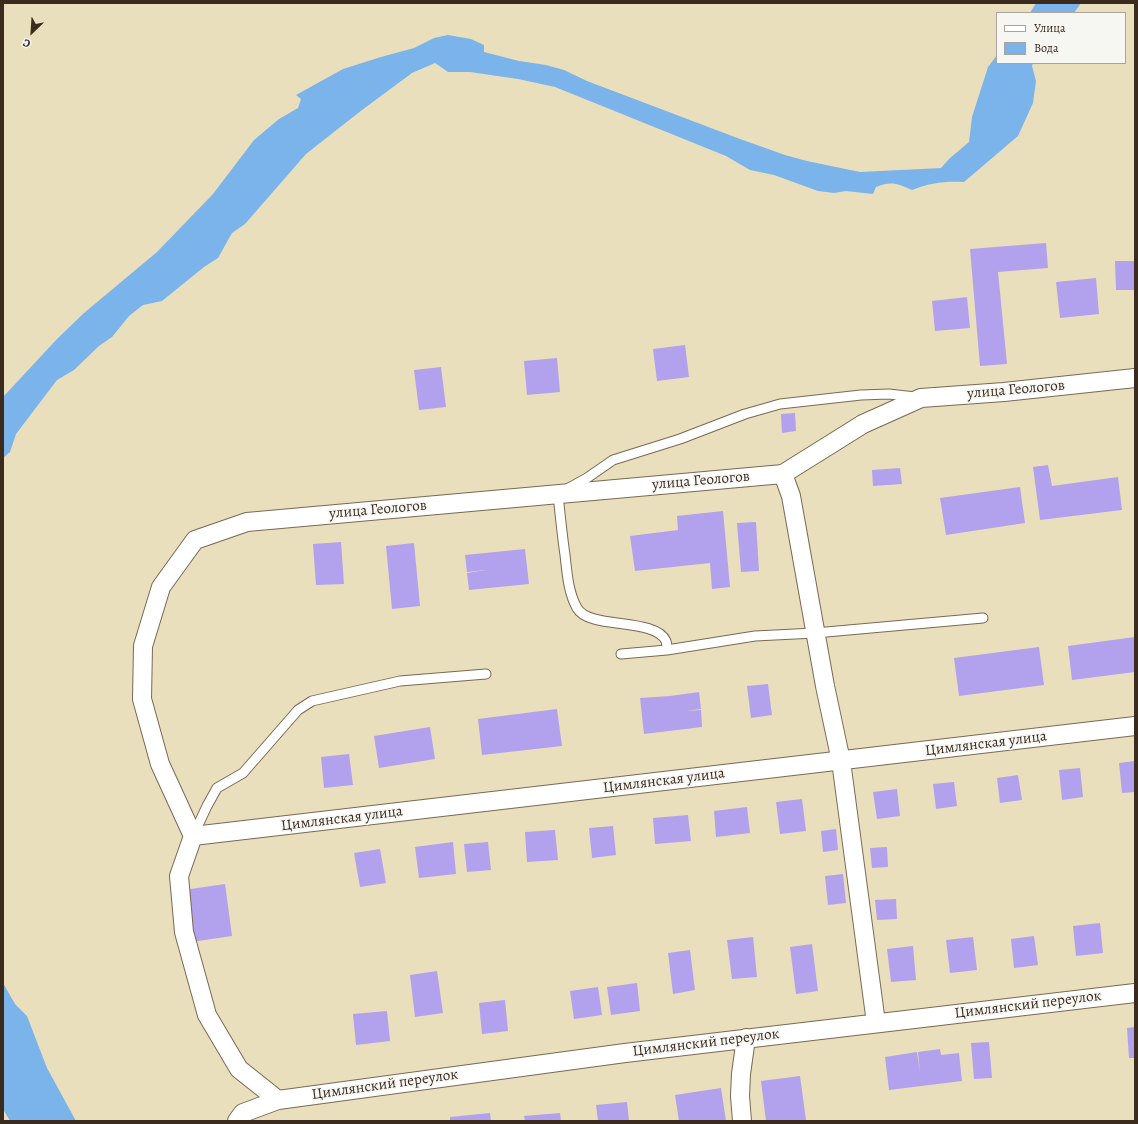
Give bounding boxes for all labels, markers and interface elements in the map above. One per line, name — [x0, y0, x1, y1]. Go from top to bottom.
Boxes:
north arrow — [12, 12, 52, 52]
legend — [996, 12, 1126, 64]
text: Улица — [1034, 20, 1065, 36]
text: С — [20, 35, 33, 52]
text: Вода — [1034, 40, 1059, 56]
street label: улица Геологов — [966, 377, 1066, 403]
street label: улица Геологов — [651, 468, 751, 494]
street label: улица Геологов — [328, 497, 428, 523]
street label: Цимлянская улица — [924, 728, 1048, 760]
street label: Цимлянская улица — [602, 765, 726, 797]
street label: Цимлянская улица — [280, 803, 404, 835]
street label: Цимлянский переулок — [954, 987, 1102, 1023]
street label: Цимлянский переулок — [632, 1025, 780, 1061]
street label: Цимлянский переулок — [311, 1066, 459, 1104]

